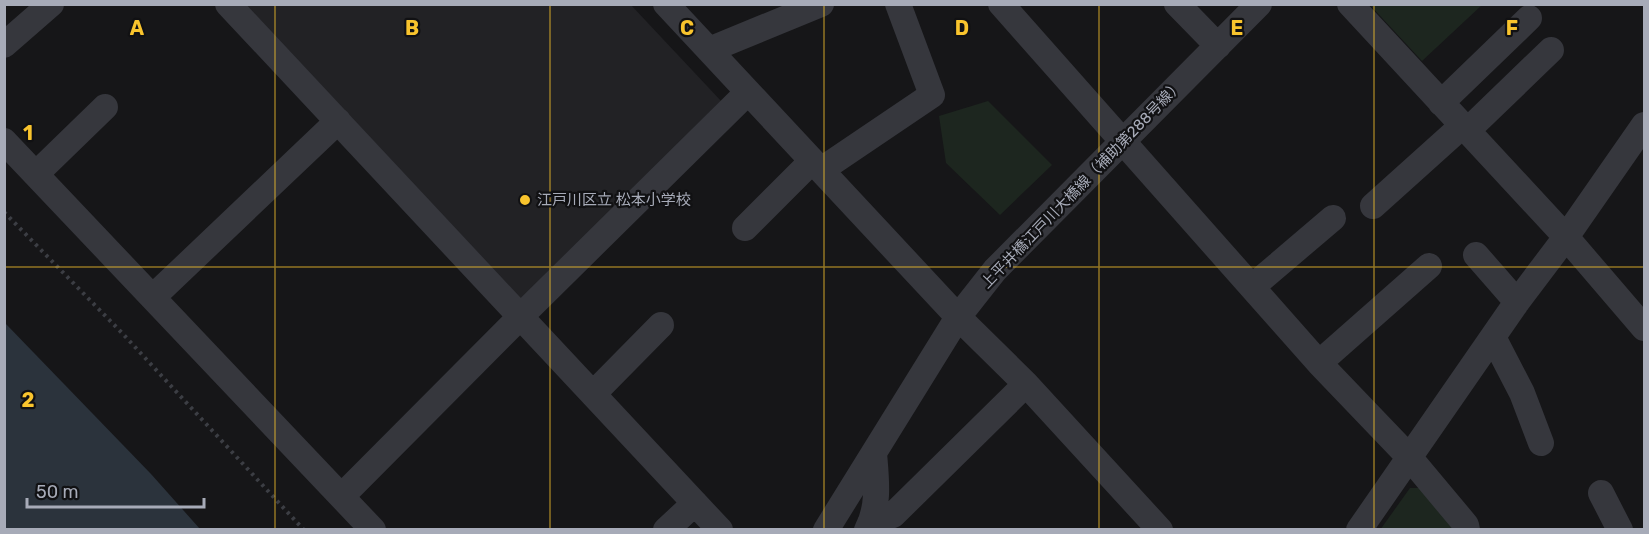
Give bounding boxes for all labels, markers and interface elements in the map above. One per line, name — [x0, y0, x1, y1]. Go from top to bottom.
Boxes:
text: A — [130, 16, 145, 40]
text: B — [405, 16, 419, 40]
text: C — [680, 16, 694, 40]
text: D — [955, 16, 969, 40]
text: E — [1231, 16, 1243, 40]
text: F — [1506, 16, 1518, 40]
street label: 上平井橋江戸川大橋線（補助第288号線） — [977, 76, 1187, 292]
text: 1 — [23, 121, 33, 145]
place label: 江戸川区立 松本小学校 — [537, 191, 691, 209]
marker: 江戸川区立 松本小学校 — [518, 193, 532, 207]
text: 2 — [22, 388, 35, 412]
scale bar — [27, 471, 204, 509]
text: 50 m — [36, 481, 79, 503]

